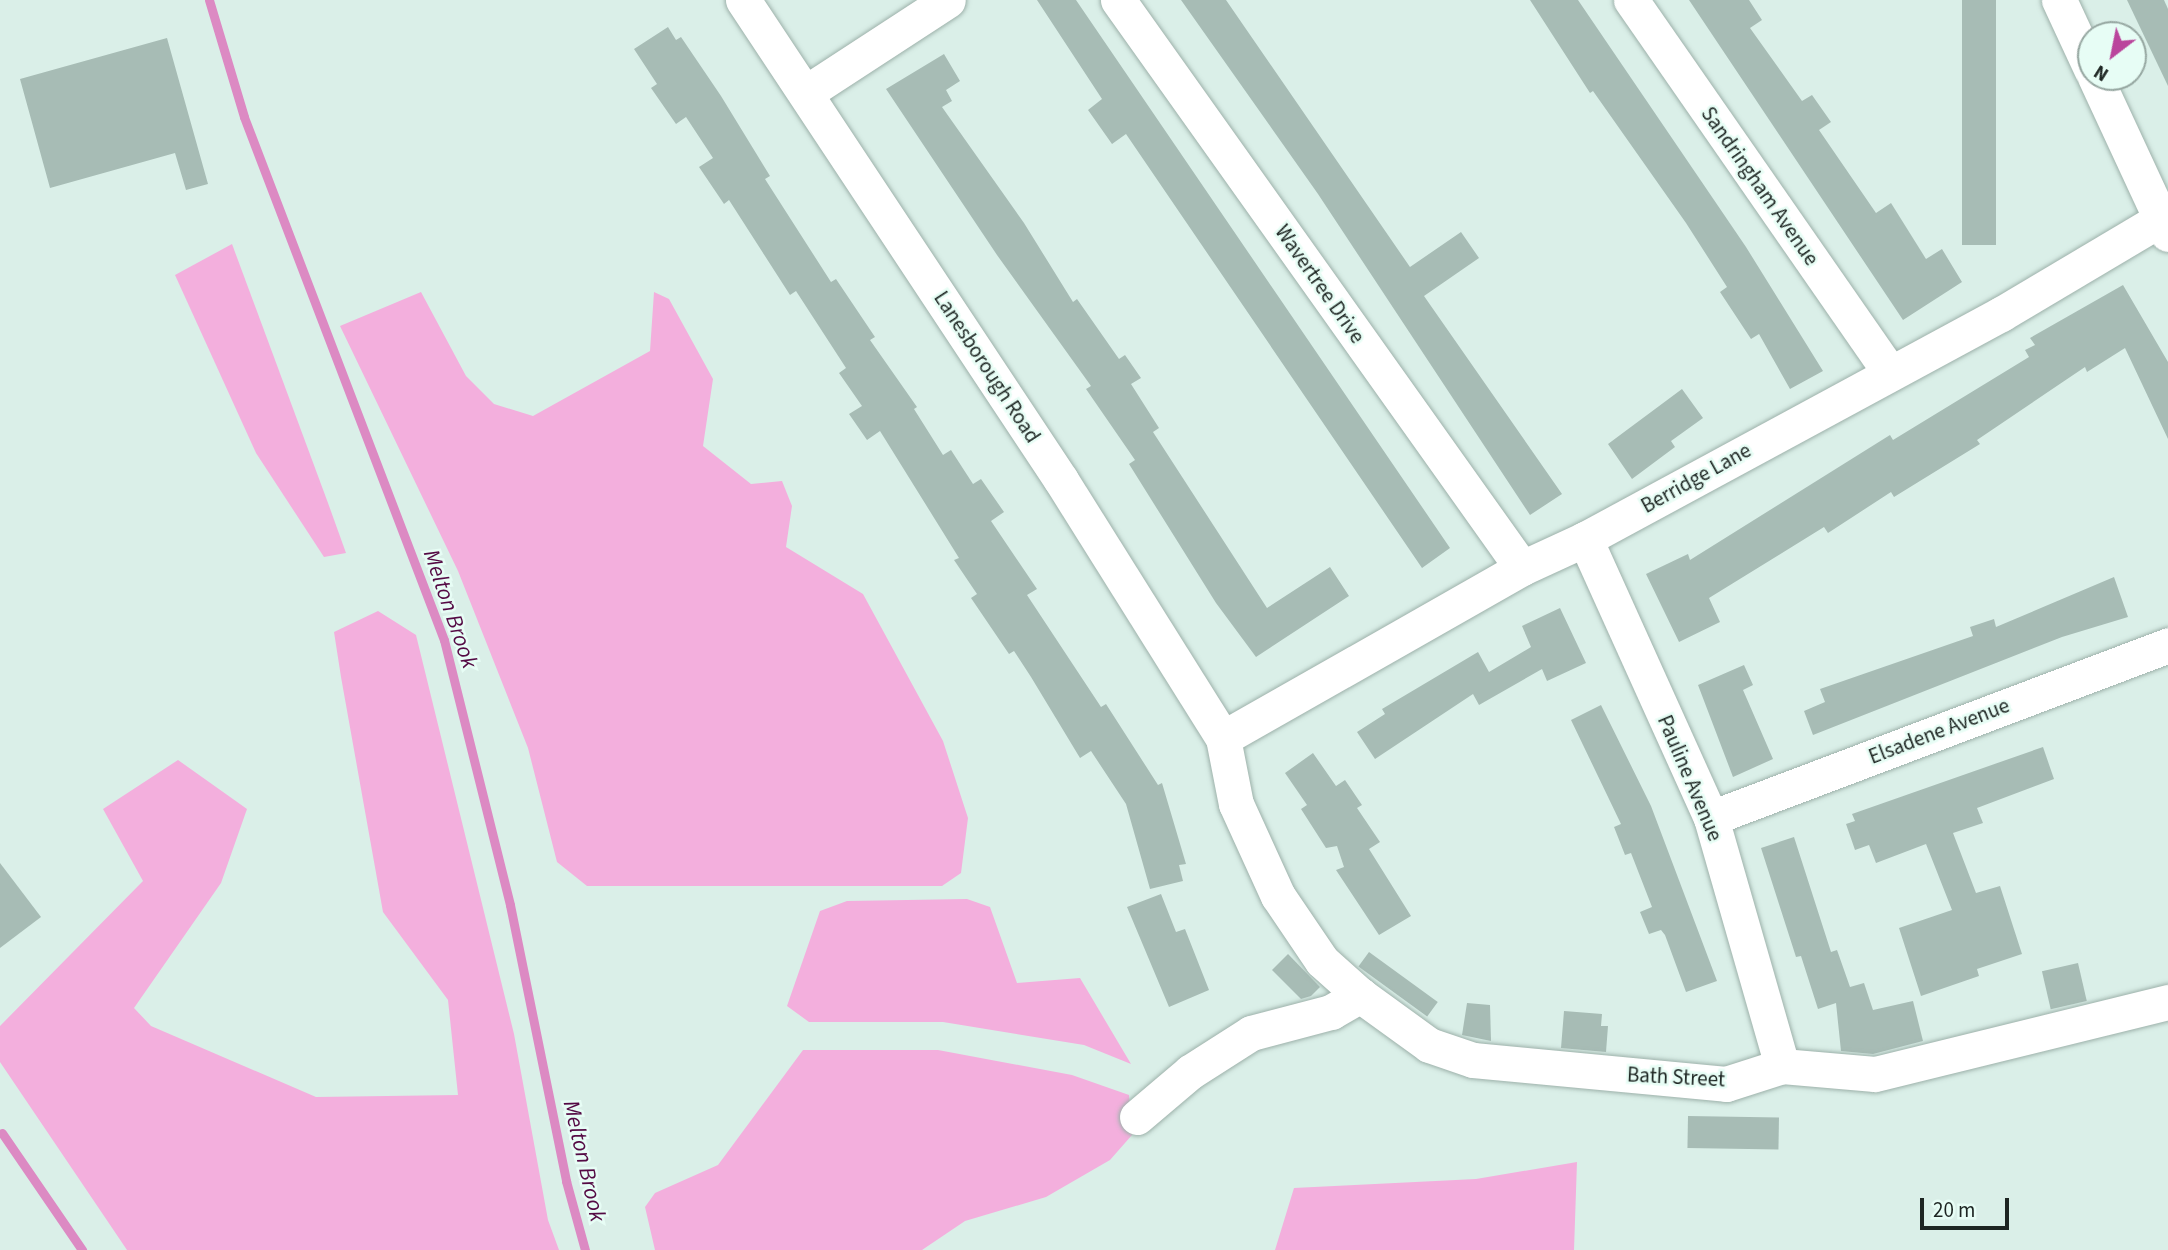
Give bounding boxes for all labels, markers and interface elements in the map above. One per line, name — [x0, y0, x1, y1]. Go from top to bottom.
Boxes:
north arrow — [2077, 21, 2147, 91]
text: N — [2089, 58, 2114, 87]
street label: Sandringham Avenue — [1696, 102, 1824, 270]
street label: Wavertree Drive — [1270, 220, 1370, 348]
street label: Lanesborough Road — [929, 286, 1045, 448]
street label: Berridge Lane — [1637, 437, 1755, 519]
water label: Melton Brook — [417, 546, 483, 672]
street label: Elsadene Avenue — [1865, 693, 2013, 769]
street label: Pauline Avenue — [1652, 711, 1728, 845]
street label: Bath Street — [1626, 1062, 1726, 1092]
water label: Melton Brook — [557, 1098, 611, 1224]
scale bar — [1923, 1184, 2012, 1228]
text: 20 m — [1933, 1195, 1975, 1225]

